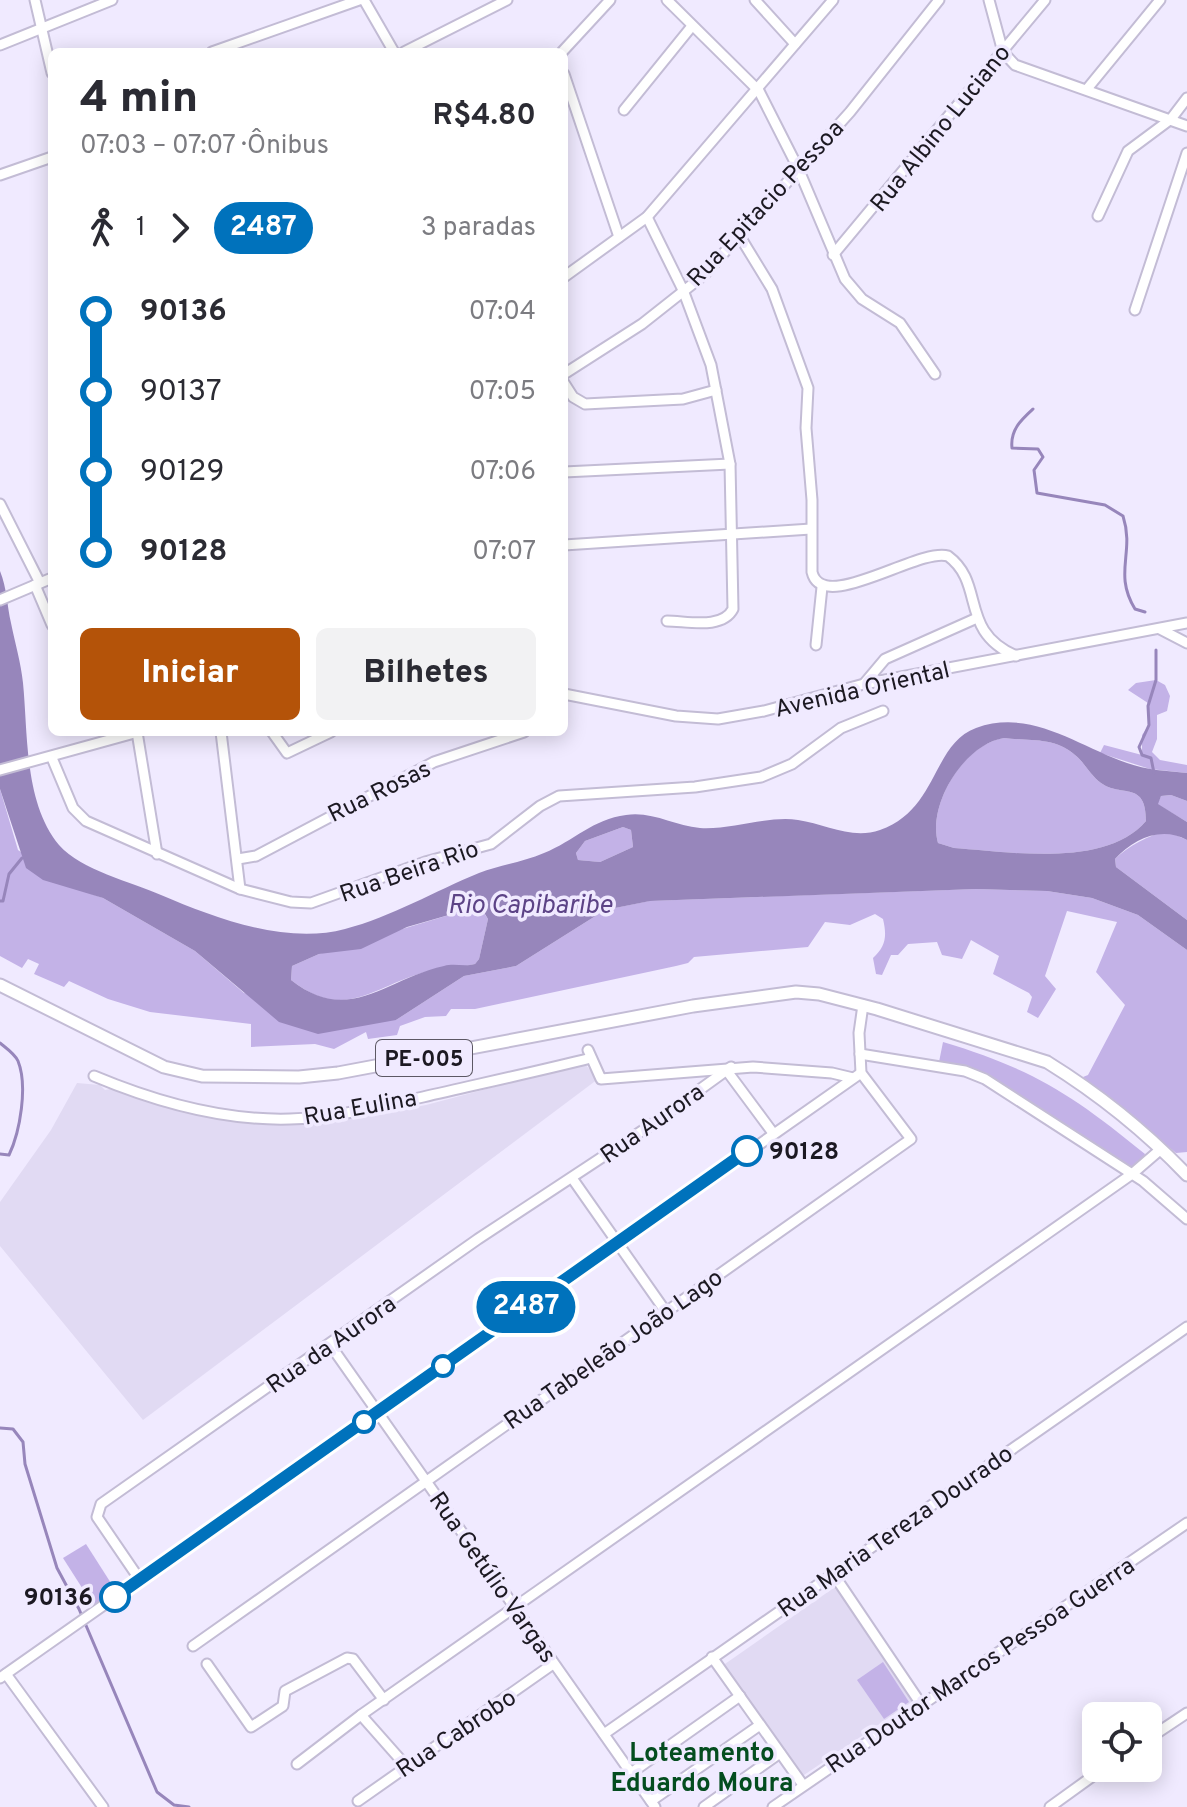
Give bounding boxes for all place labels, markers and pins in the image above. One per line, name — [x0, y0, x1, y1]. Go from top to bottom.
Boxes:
marker: 90128 — [732, 1136, 762, 1166]
place label: 90128 — [769, 1138, 839, 1168]
unlabelled marker — [432, 1355, 454, 1377]
unlabelled marker — [353, 1411, 375, 1433]
marker: 90136 — [100, 1582, 130, 1612]
place label: 90136 — [24, 1584, 93, 1614]

